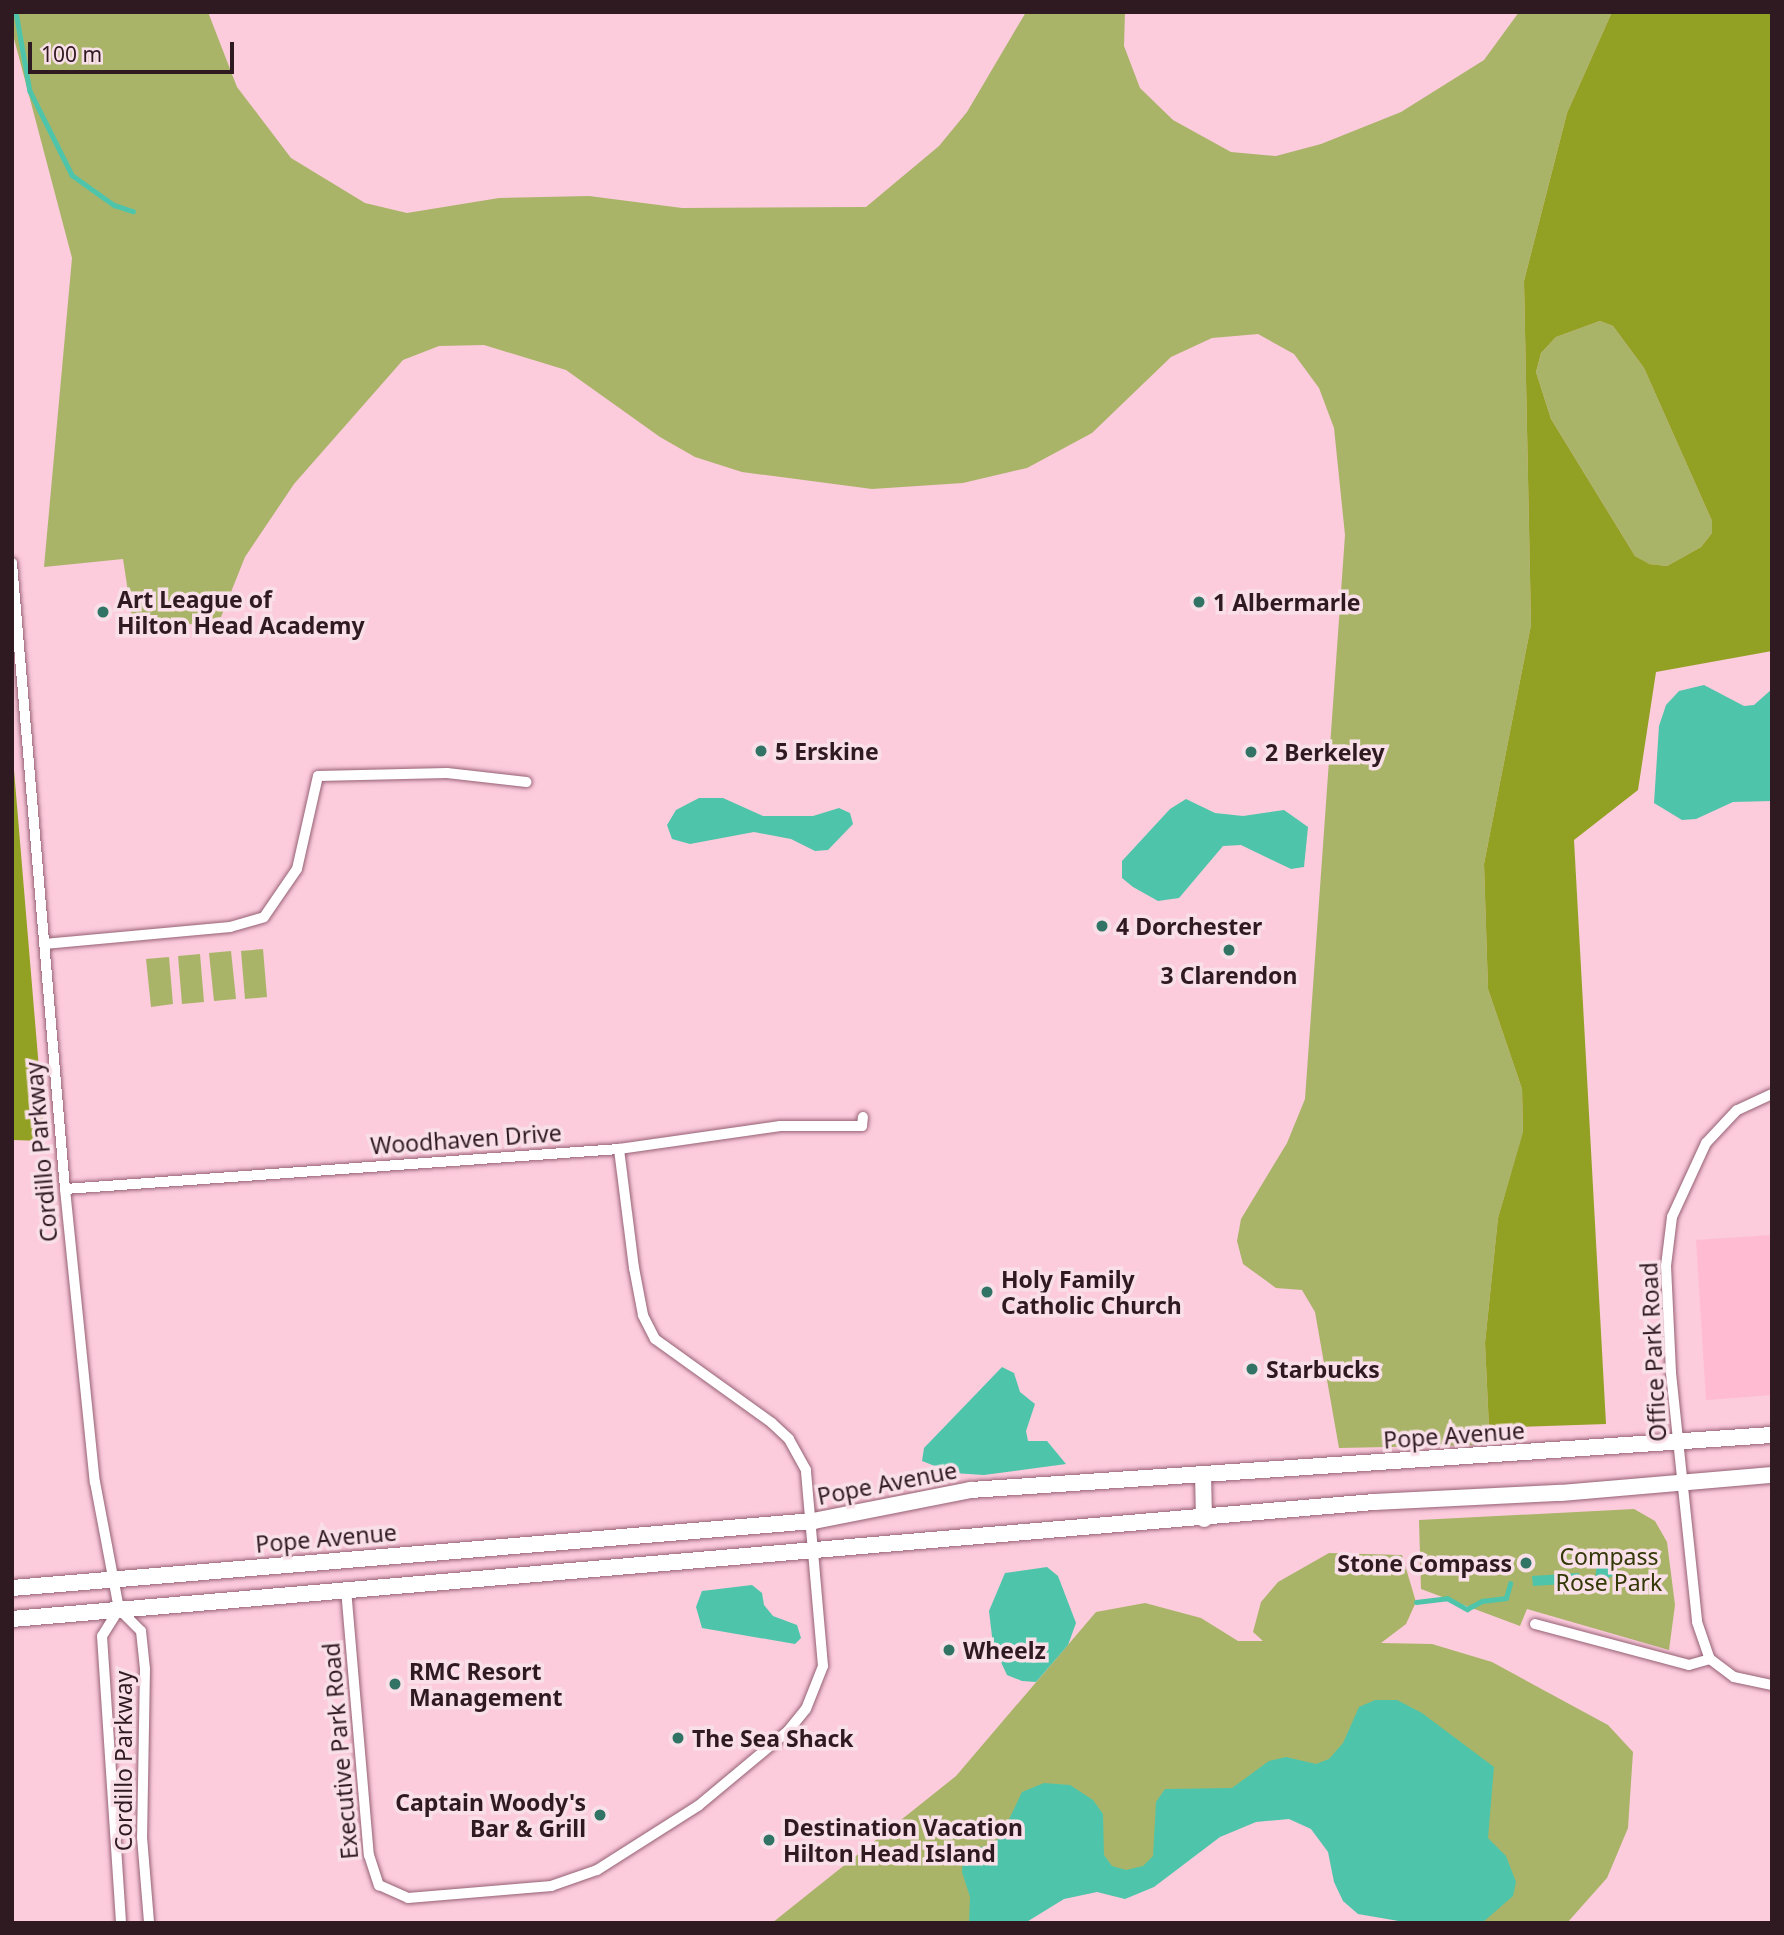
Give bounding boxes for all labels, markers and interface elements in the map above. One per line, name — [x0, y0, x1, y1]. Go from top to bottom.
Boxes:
scale bar — [32, 28, 238, 72]
text: 100 m — [41, 40, 102, 68]
place label: Art League of Hilton Head Academy — [117, 585, 365, 639]
place label: 1 Albermarle — [1213, 588, 1361, 616]
marker: 1 Albermarle — [1191, 594, 1207, 610]
marker: Art League of Hilton Head Academy — [95, 604, 111, 620]
place label: 5 Erskine — [775, 737, 879, 765]
place label: 2 Berkeley — [1265, 738, 1385, 766]
marker: 5 Erskine — [753, 743, 769, 759]
marker: 2 Berkeley — [1243, 744, 1259, 760]
place label: 4 Dorchester — [1116, 912, 1262, 940]
marker: 4 Dorchester — [1094, 918, 1110, 934]
marker: 3 Clarendon — [1221, 942, 1237, 958]
place label: 3 Clarendon — [1161, 961, 1297, 989]
street label: Cordillo Parkway — [19, 1061, 63, 1243]
street label: Woodhaven Drive — [369, 1119, 563, 1159]
street label: Office Park Road — [1635, 1262, 1671, 1442]
place label: Holy Family Catholic Church — [1001, 1265, 1182, 1319]
marker: Holy Family Catholic Church — [979, 1284, 995, 1300]
place label: Starbucks — [1266, 1355, 1380, 1383]
marker: Starbucks — [1244, 1361, 1260, 1377]
street label: Pope Avenue — [1382, 1416, 1526, 1454]
street label: Pope Avenue — [815, 1456, 959, 1510]
street label: Pope Avenue — [254, 1518, 398, 1558]
park label: Compass Rose Park — [1556, 1542, 1662, 1596]
place label: Stone Compass — [1337, 1549, 1512, 1577]
marker: Stone Compass — [1518, 1555, 1534, 1571]
place label: Wheelz — [963, 1636, 1046, 1664]
street label: Executive Park Road — [317, 1641, 363, 1861]
marker: Wheelz — [941, 1642, 957, 1658]
place label: RMC Resort Management — [409, 1657, 563, 1711]
street label: Cordillo Parkway — [109, 1671, 137, 1851]
marker: RMC Resort Management — [387, 1676, 403, 1692]
place label: The Sea Shack — [692, 1724, 854, 1752]
marker: The Sea Shack — [670, 1730, 686, 1746]
place label: Captain Woody's Bar & Grill — [395, 1788, 586, 1842]
marker: Captain Woody's Bar & Grill — [592, 1807, 608, 1823]
place label: Destination Vacation Hilton Head Island — [783, 1813, 1023, 1867]
marker: Destination Vacation Hilton Head Island — [761, 1832, 777, 1848]

